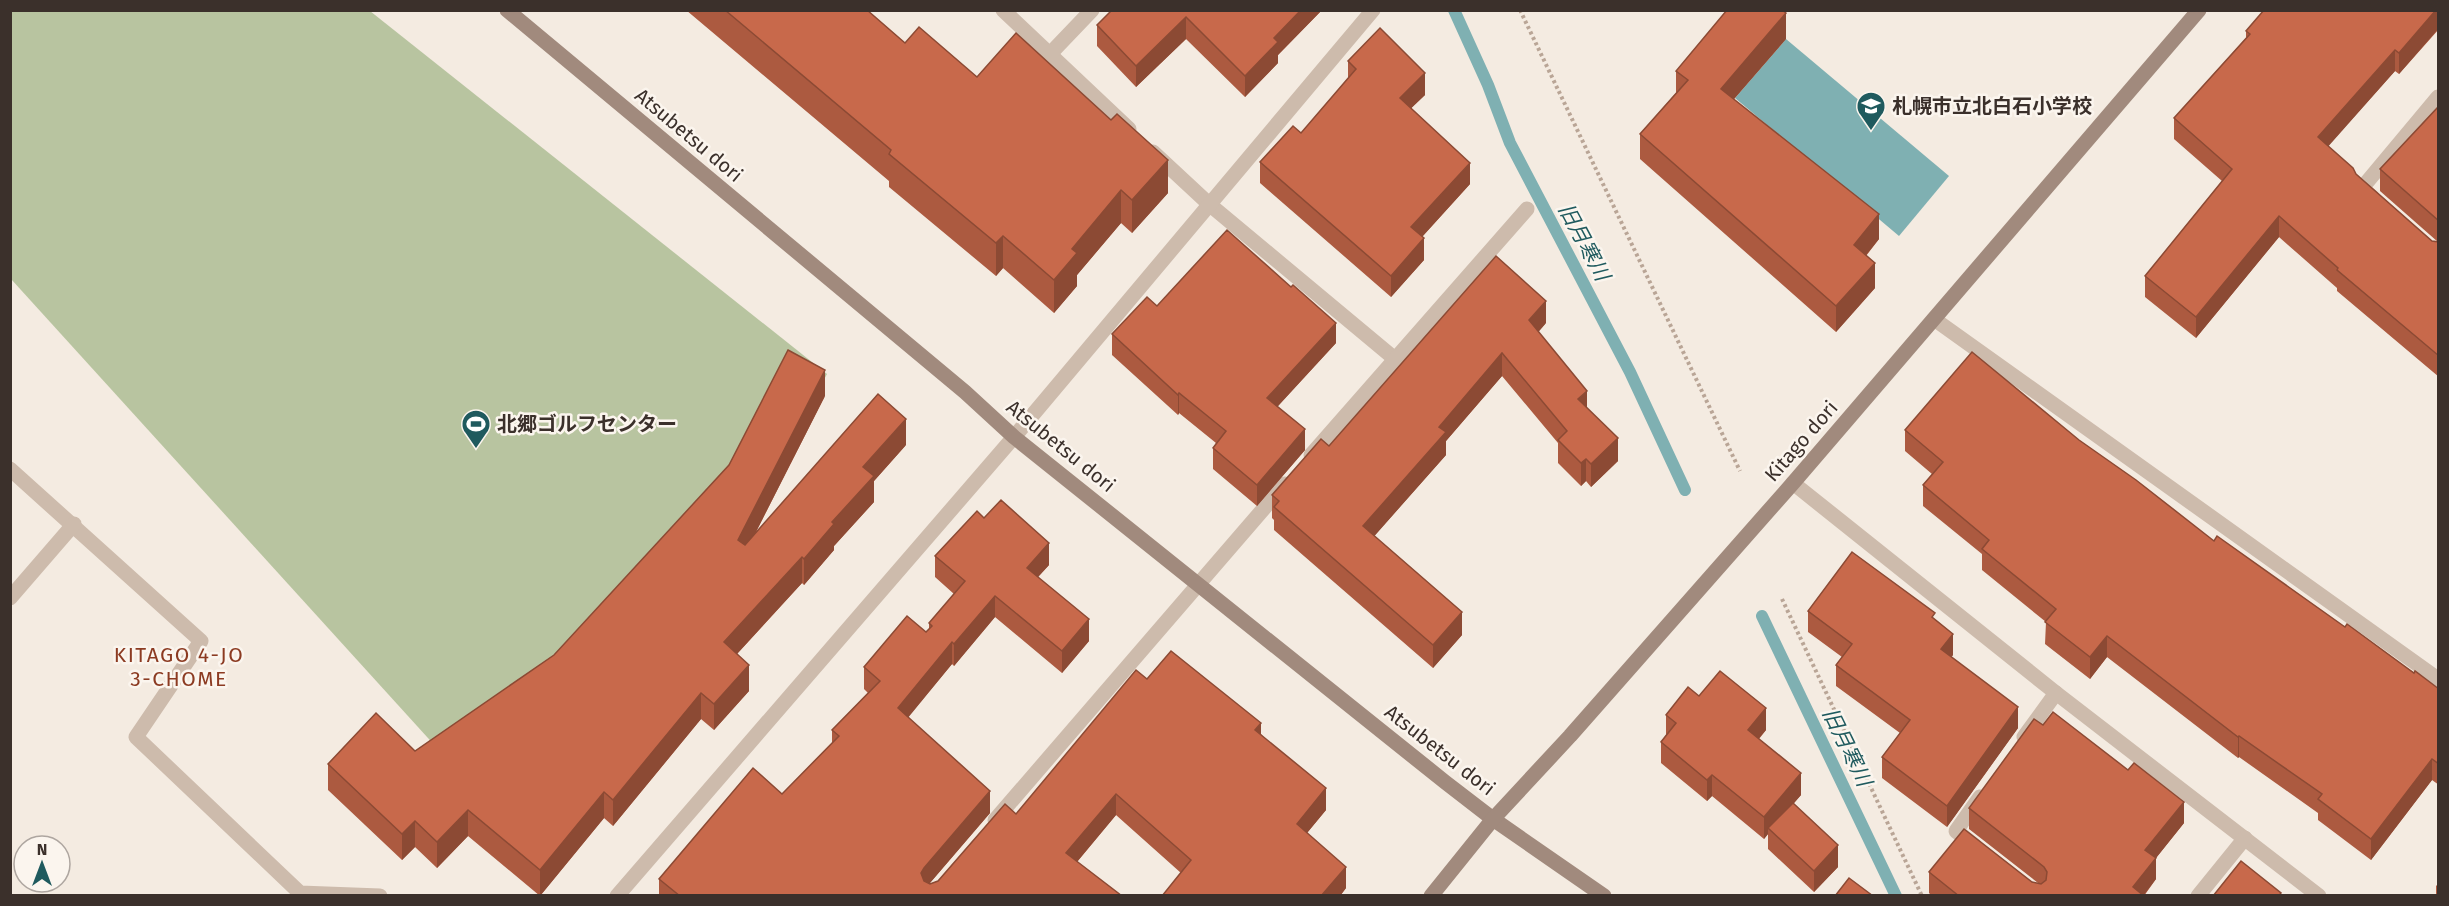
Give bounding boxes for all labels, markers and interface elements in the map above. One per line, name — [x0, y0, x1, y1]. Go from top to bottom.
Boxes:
street label: Atsubetsu dori — [630, 83, 748, 187]
school or university icon: 札幌市立北白石小学校 — [1855, 90, 1887, 132]
place label: 札幌市立北白石小学校 — [1892, 94, 2092, 118]
water label: 旧月寒川 — [1553, 199, 1616, 287]
street label: Atsubetsu dori — [1002, 395, 1120, 497]
street label: Kitago dori — [1759, 396, 1843, 486]
sports icon: 北郷ゴルフセンター — [460, 408, 492, 450]
place label: 北郷ゴルフセンター — [497, 412, 677, 436]
district label: KITAGO 4-JO 3-CHOME — [114, 642, 244, 692]
street label: Atsubetsu dori — [1380, 700, 1500, 800]
water label: 旧月寒川 — [1817, 704, 1878, 792]
north arrow — [12, 834, 72, 894]
text: N — [37, 840, 47, 859]

